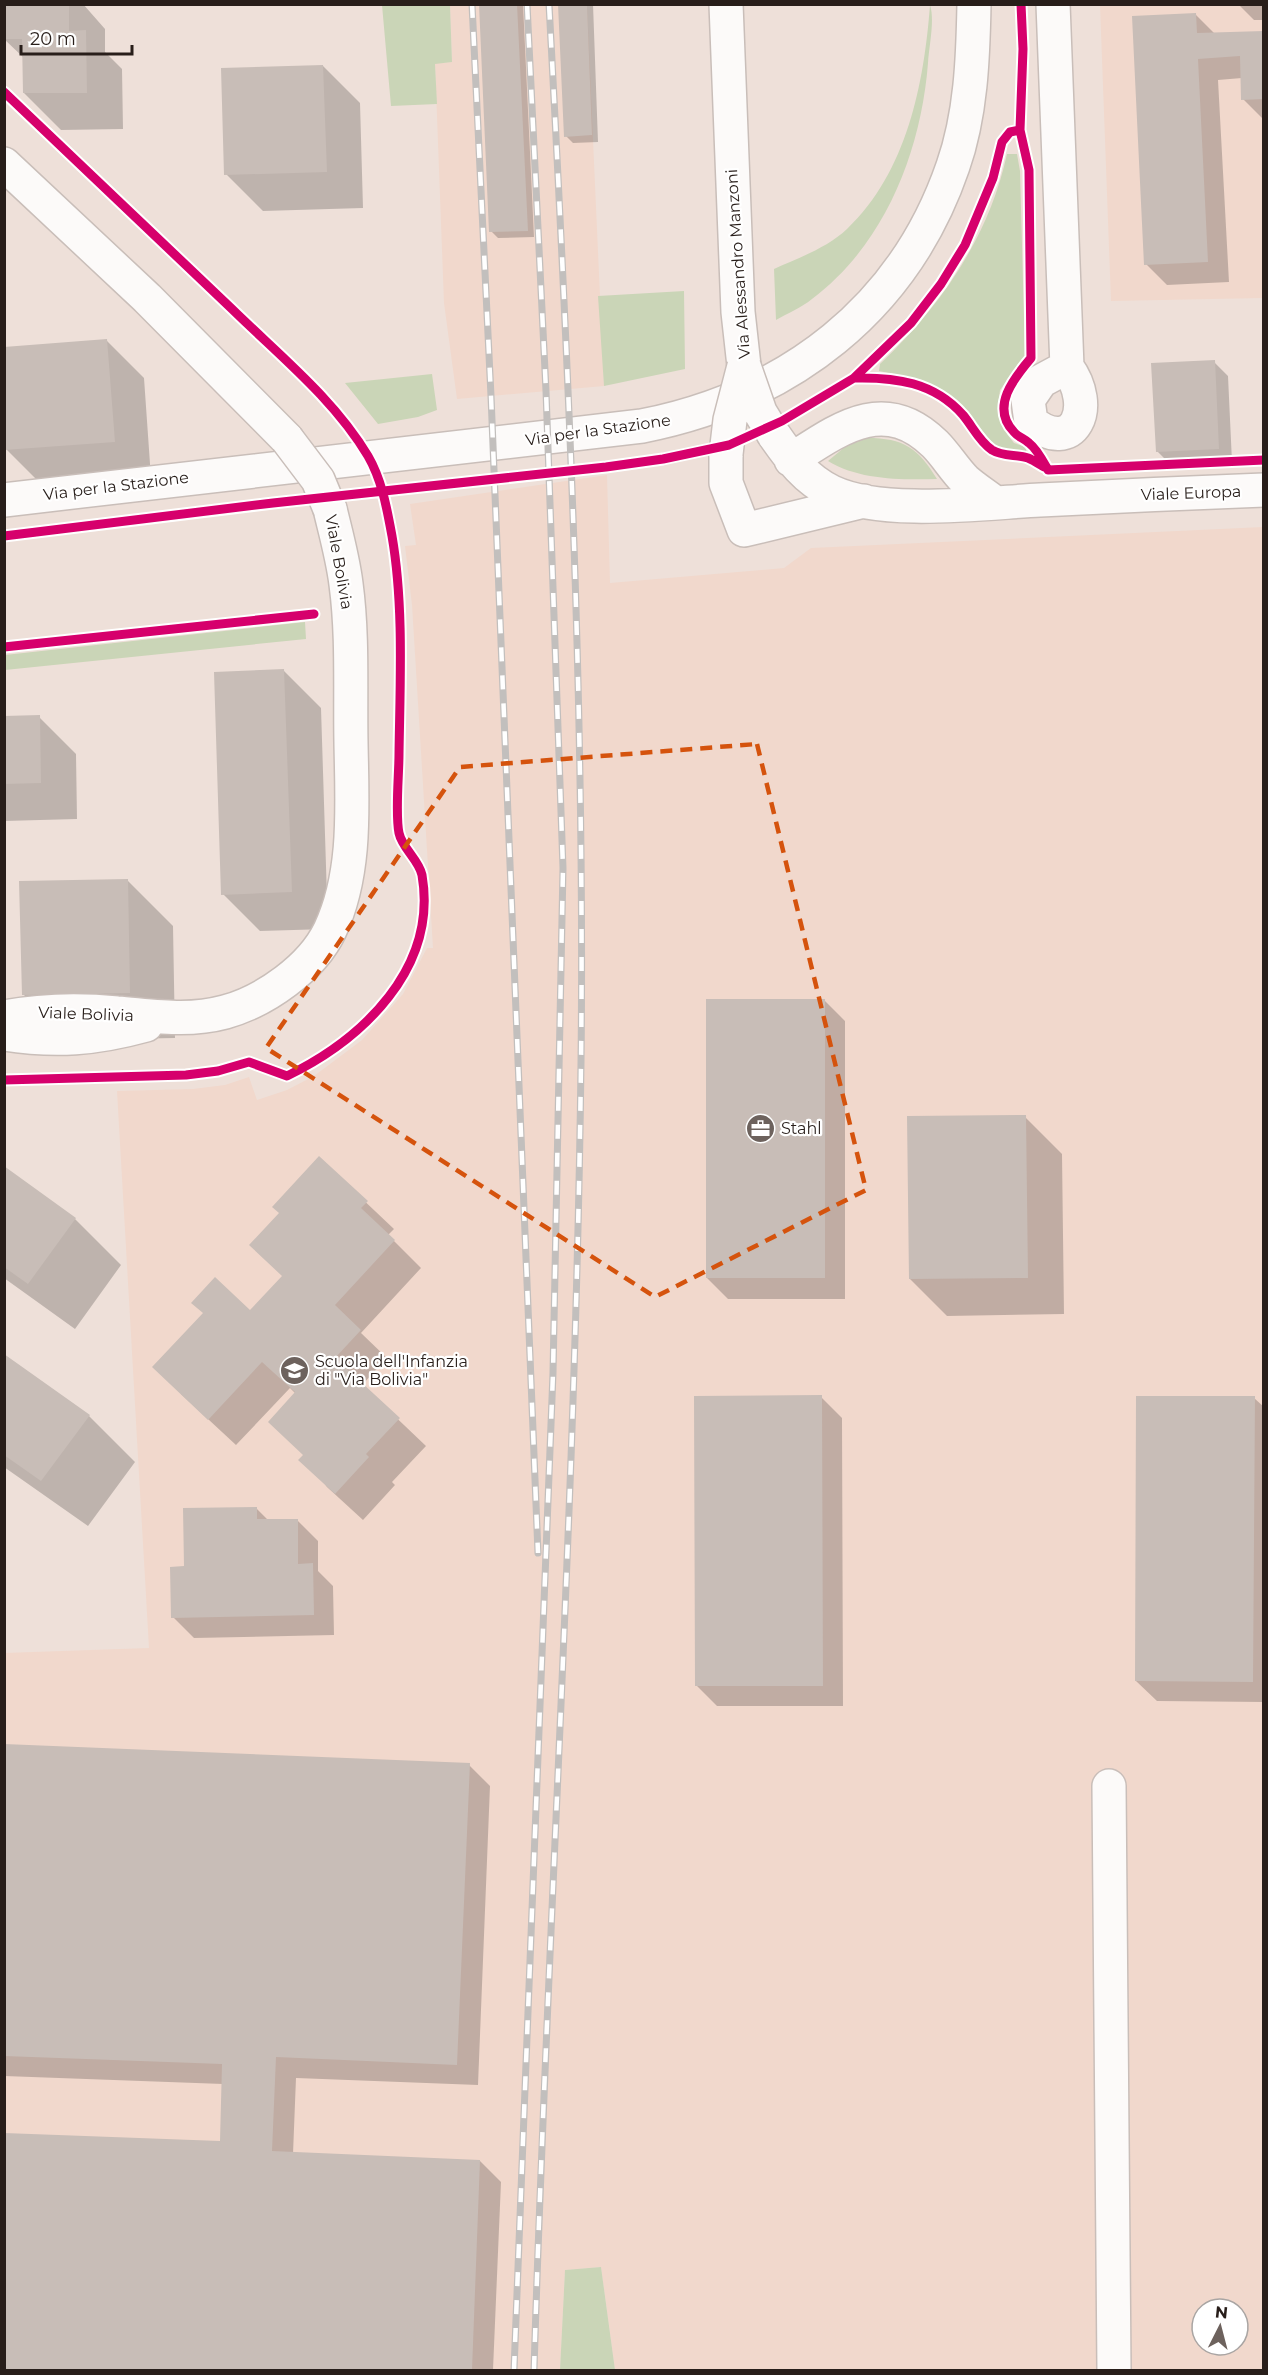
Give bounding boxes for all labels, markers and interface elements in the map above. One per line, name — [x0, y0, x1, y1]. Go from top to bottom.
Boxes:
scale bar — [21, 18, 132, 56]
text: 20 m — [30, 28, 76, 50]
street label: Via Alessandro Manzoni — [722, 168, 754, 360]
street label: Via per la Stazione — [524, 410, 672, 450]
street label: Via per la Stazione — [42, 468, 190, 504]
street label: Viale Europa — [1140, 482, 1242, 504]
street label: Viale Bolivia — [321, 513, 357, 611]
street label: Viale Bolivia — [38, 1003, 134, 1025]
office icon: Stahl — [744, 1112, 776, 1144]
place label: Stahl — [781, 1119, 822, 1138]
place label: Scuola dell'Infanzia di "Via Bolivia" — [315, 1352, 468, 1389]
school or university icon: Scuola dell'Infanzia di "Via Bolivia" — [278, 1354, 310, 1386]
north arrow — [1190, 2297, 1250, 2357]
text: N — [1214, 2302, 1229, 2323]

